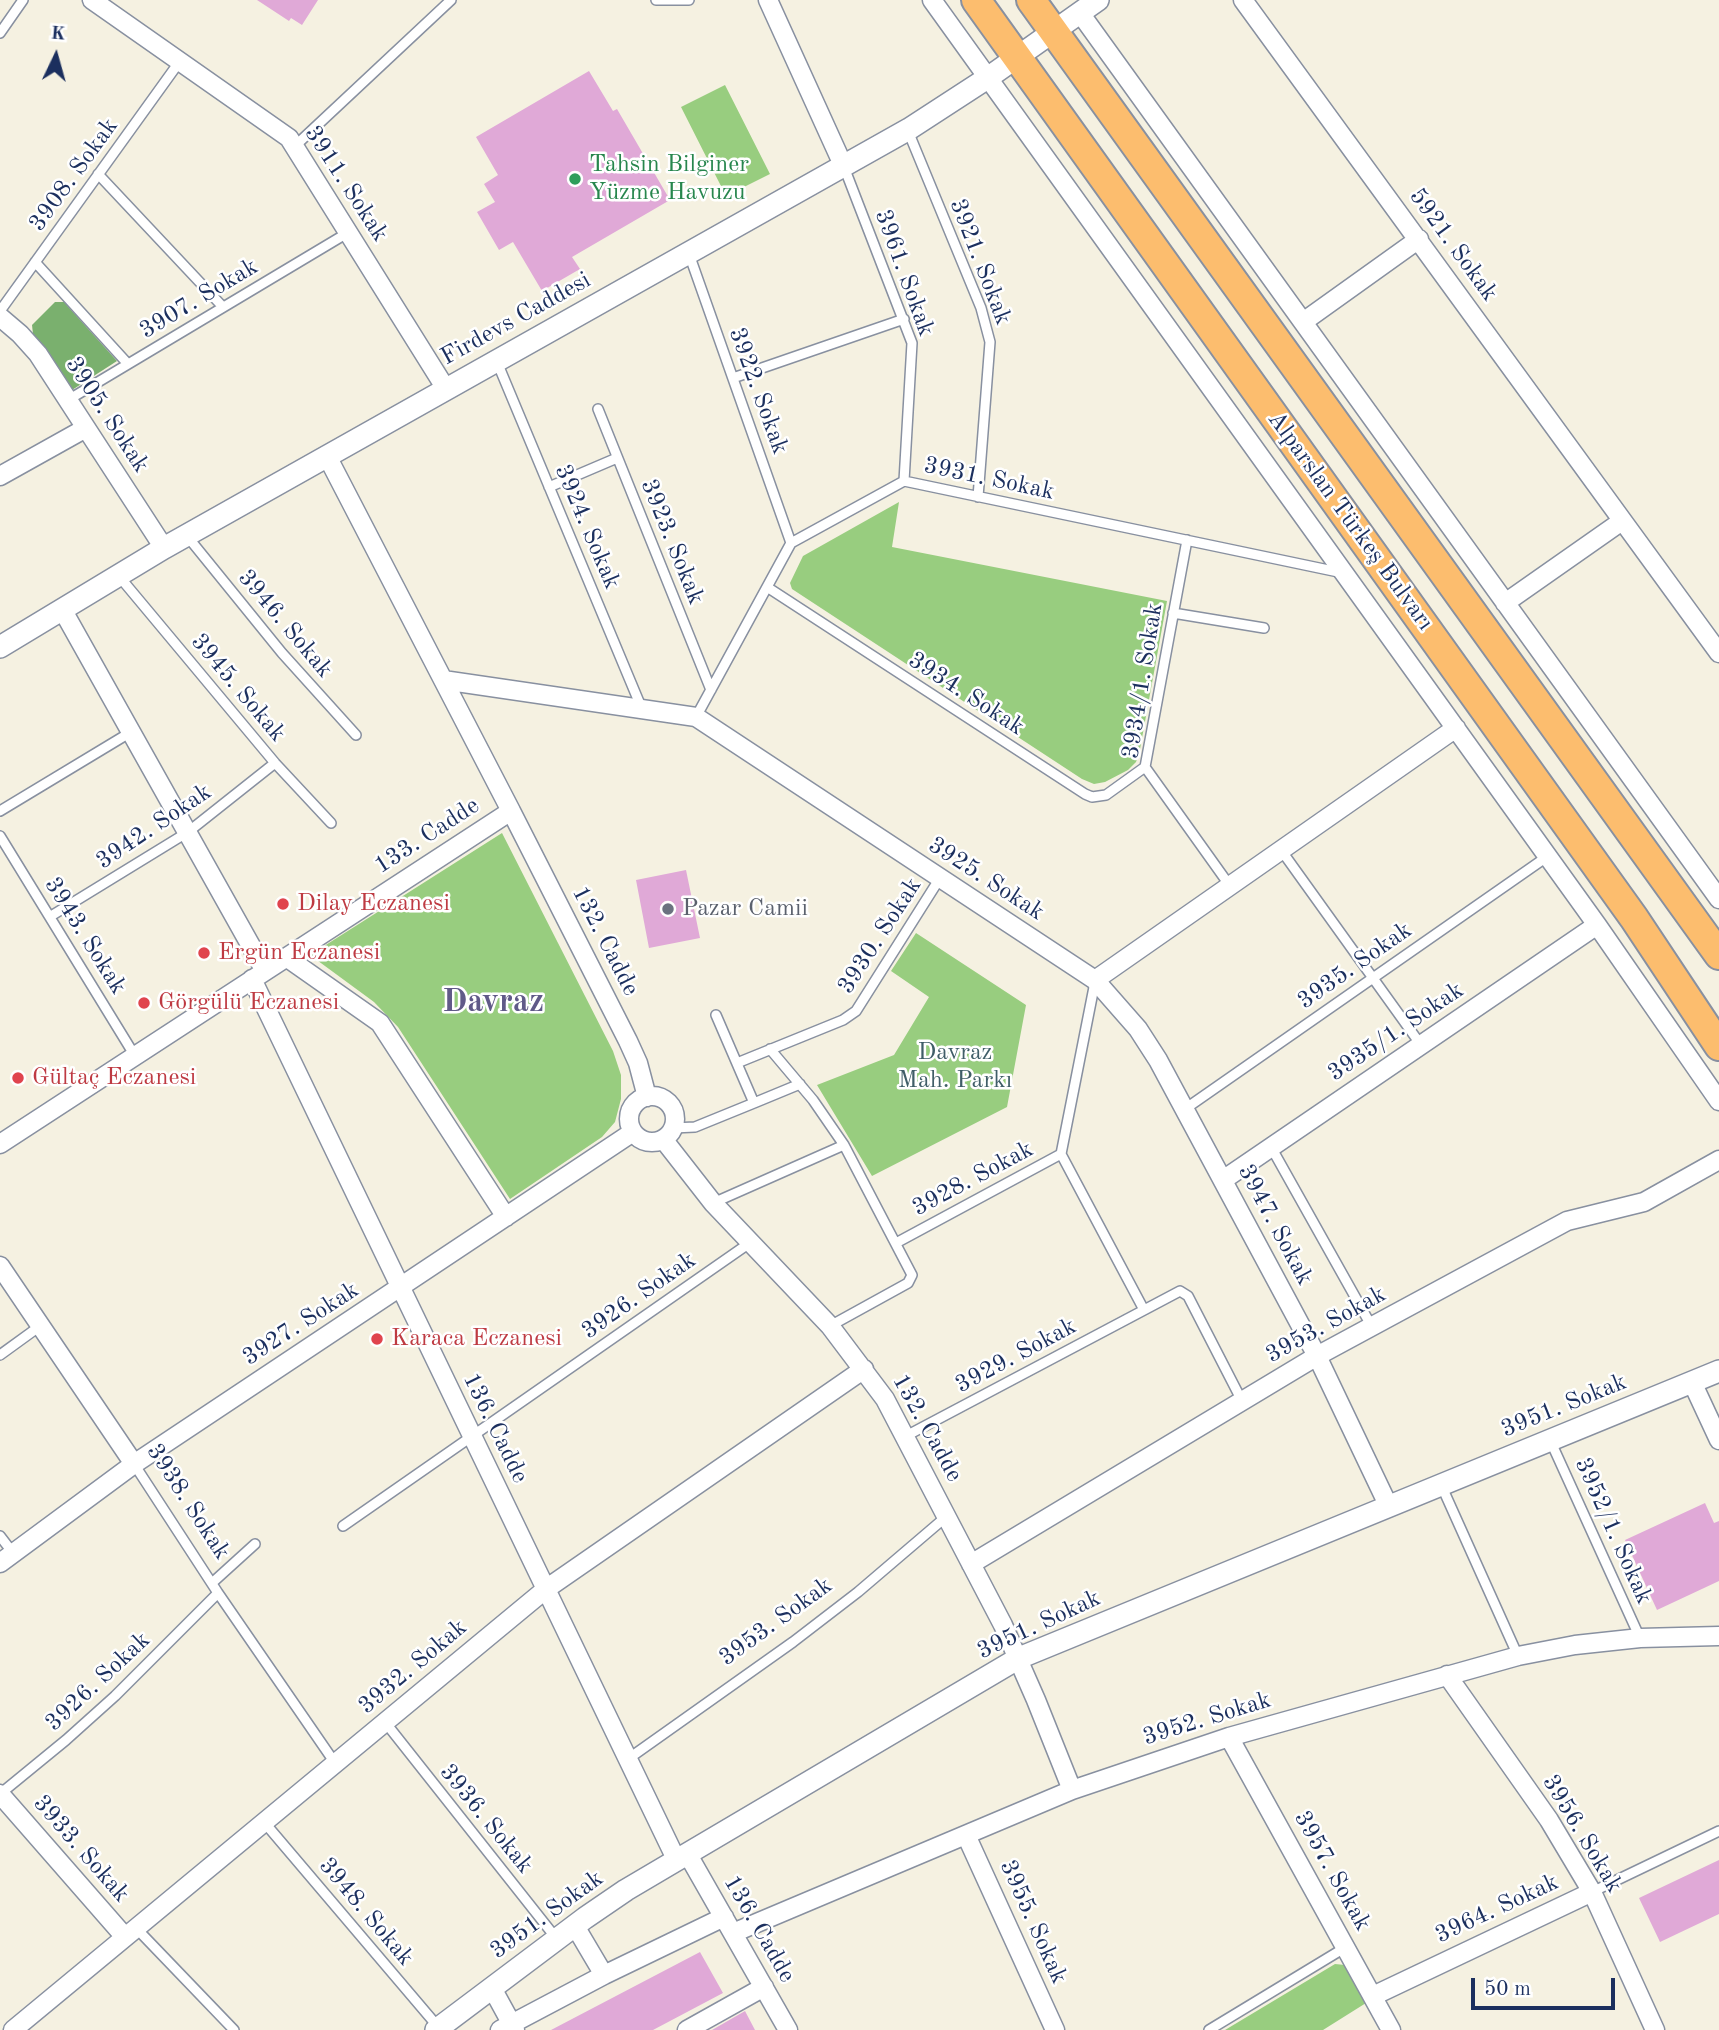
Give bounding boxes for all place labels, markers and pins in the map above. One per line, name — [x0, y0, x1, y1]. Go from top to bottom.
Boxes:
place label: Tahsin Bilginer Yüzme Havuzu — [589, 151, 749, 207]
marker: Tahsin Bilginer Yüzme Havuzu — [567, 171, 583, 187]
place label: Dilay Eczanesi — [297, 890, 450, 918]
place label: Pazar Camii — [682, 895, 808, 923]
marker: Dilay Eczanesi — [275, 896, 291, 912]
marker: Pazar Camii — [660, 901, 676, 917]
place label: Ergün Eczanesi — [218, 939, 380, 967]
marker: Ergün Eczanesi — [196, 945, 212, 961]
place label: Görgülü Eczanesi — [158, 989, 339, 1017]
marker: Görgülü Eczanesi — [136, 995, 152, 1011]
place label: Gültaç Eczanesi — [32, 1064, 196, 1092]
marker: Gültaç Eczanesi — [10, 1070, 26, 1086]
place label: Karaca Eczanesi — [391, 1325, 562, 1353]
marker: Karaca Eczanesi — [369, 1331, 385, 1347]

